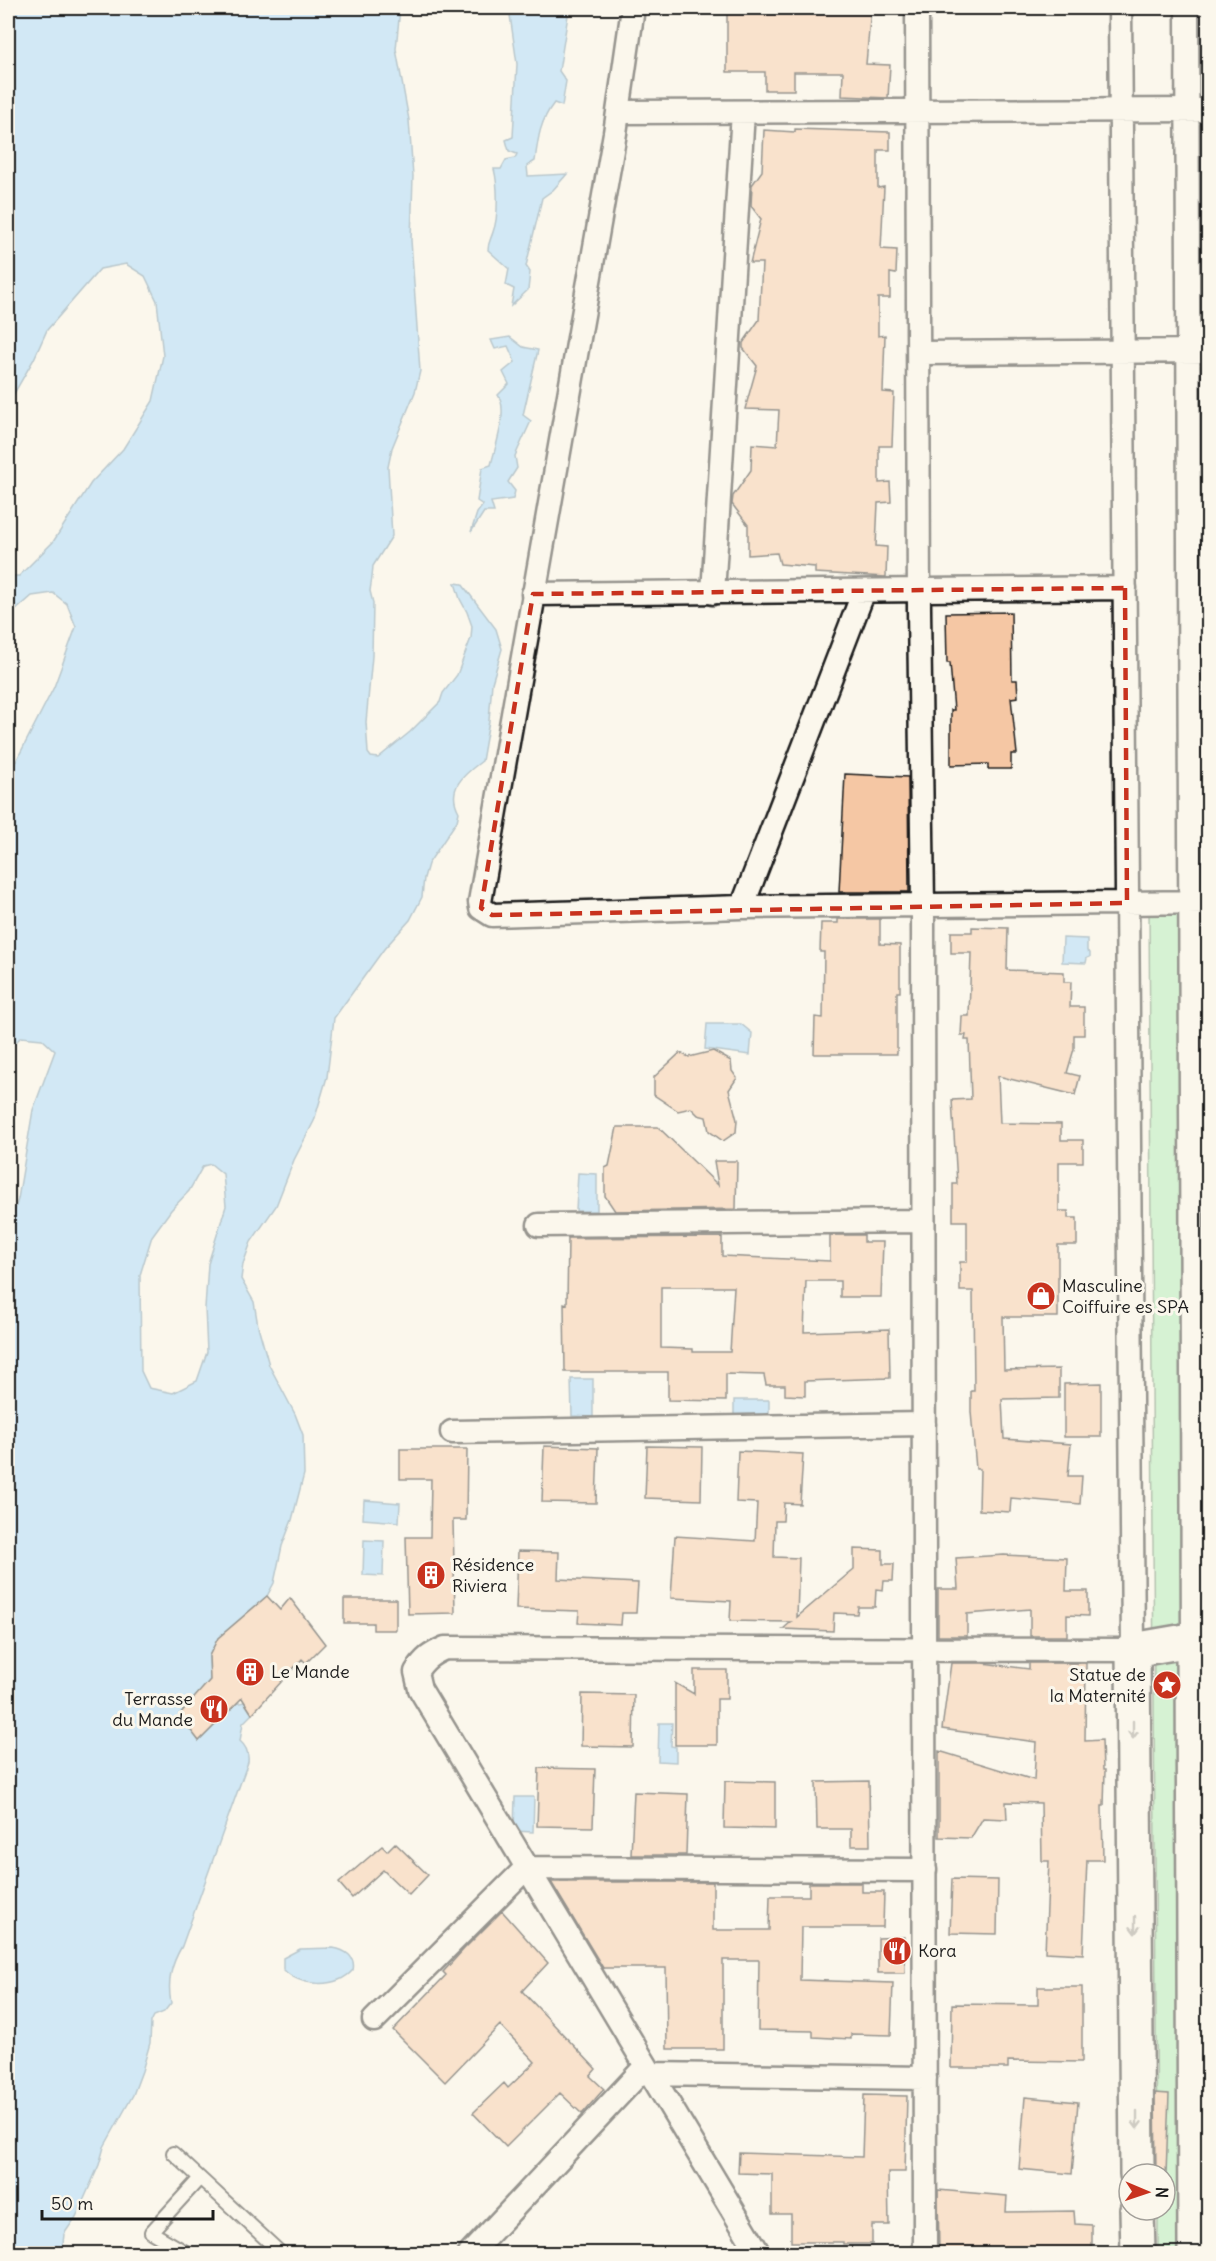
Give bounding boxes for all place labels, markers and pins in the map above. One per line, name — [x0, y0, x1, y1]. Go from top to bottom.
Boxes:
place label: Masculine Coiffuire es SPA — [1062, 1274, 1189, 1318]
shop icon: Masculine Coiffuire es SPA — [1025, 1280, 1057, 1312]
place label: Résidence Riviera — [452, 1553, 534, 1597]
building icon: Résidence Riviera — [415, 1559, 447, 1591]
building icon: Le Mande — [234, 1656, 266, 1688]
place label: Le Mande — [271, 1660, 350, 1683]
place label: Statue de la Maternité — [1050, 1663, 1146, 1707]
place icon: Statue de la Maternité — [1151, 1669, 1183, 1701]
place label: Terrasse du Mande — [112, 1687, 193, 1731]
restaurant icon: Terrasse du Mande — [198, 1693, 230, 1725]
restaurant icon: Kora — [881, 1935, 913, 1967]
place label: Kora — [918, 1939, 956, 1962]

